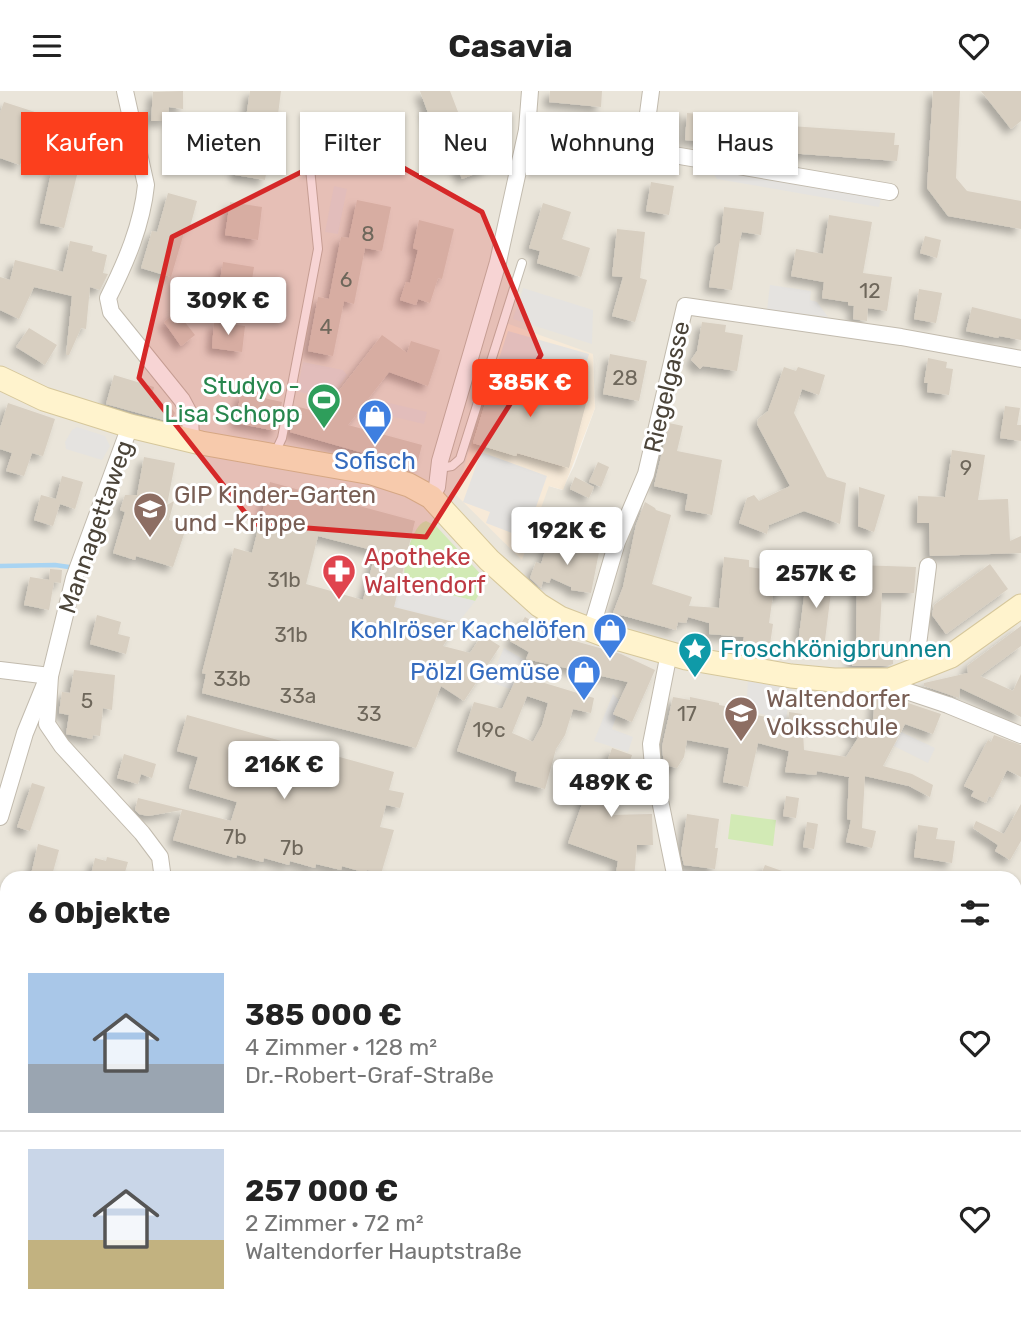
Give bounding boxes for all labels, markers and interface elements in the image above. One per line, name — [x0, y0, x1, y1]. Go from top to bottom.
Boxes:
icon: menu — [28, 27, 66, 65]
text: Casavia — [448, 27, 573, 65]
icon: heart — [955, 27, 993, 65]
chip: Kaufen — [21, 112, 148, 175]
chip: Mieten — [162, 112, 286, 175]
chip: Filter — [300, 112, 405, 175]
chip: Neu — [419, 112, 512, 175]
chip: Wohnung — [526, 112, 679, 175]
chip: Haus — [693, 112, 798, 175]
house number: 8 — [361, 221, 375, 246]
house number: 6 — [340, 267, 352, 292]
pin: 309K € — [171, 278, 285, 337]
house number: 12 — [859, 278, 881, 303]
text: 309K € — [186, 286, 270, 314]
house number: 4 — [319, 314, 333, 339]
street label: Riegelgasse — [638, 319, 696, 455]
pin: 385K € — [473, 359, 587, 419]
house number: 28 — [612, 365, 638, 390]
text: 385K € — [488, 368, 572, 396]
place label: Studyo - Lisa Schopp — [164, 372, 300, 428]
sports icon: Studyo - Lisa Schopp — [305, 381, 343, 430]
shop icon: Sofisch — [356, 397, 394, 446]
street label: Mannagettaweg — [53, 437, 139, 617]
place label: Sofisch — [334, 447, 416, 475]
house number: 9 — [960, 455, 972, 480]
place label: GIP Kinder-Garten und -Krippe — [174, 481, 376, 537]
school or university icon: GIP Kinder-Garten und -Krippe — [131, 490, 169, 539]
pin: 192K € — [510, 507, 624, 567]
text: 192K € — [527, 516, 607, 544]
place label: Apotheke Waltendorf — [364, 543, 486, 599]
pin: 257K € — [759, 551, 873, 610]
pharmacy icon: Apotheke Waltendorf — [320, 552, 358, 601]
text: 257K € — [775, 559, 857, 587]
house number: 31b — [267, 567, 301, 592]
shop icon: Kohlröser Kachelöfen — [591, 611, 629, 660]
place label: Kohlröser Kachelöfen — [350, 616, 586, 644]
house number: 31b — [274, 622, 308, 647]
place icon: Froschkönigbrunnen — [676, 630, 714, 679]
place label: Froschkönigbrunnen — [720, 635, 952, 663]
shop icon: Pölzl Gemüse — [565, 653, 603, 702]
place label: Pölzl Gemüse — [410, 658, 560, 686]
house number: 33b — [213, 666, 251, 691]
house number: 33a — [280, 683, 316, 708]
place label: Waltendorfer Volksschule — [766, 685, 910, 741]
house number: 5 — [81, 688, 93, 713]
school or university icon: Waltendorfer Volksschule — [722, 694, 760, 743]
house number: 33 — [356, 701, 382, 726]
house number: 17 — [677, 701, 697, 726]
house number: 19c — [472, 717, 506, 742]
pin: 216K € — [227, 741, 341, 801]
text: 216K € — [244, 750, 324, 778]
pin: 489K € — [554, 759, 668, 819]
text: 489K € — [569, 768, 653, 796]
house number: 7b — [223, 824, 247, 849]
house number: 7b — [280, 835, 304, 860]
icon: filters — [956, 894, 994, 932]
text: 6 Objekte — [28, 895, 171, 931]
text: 385 000 € — [245, 997, 402, 1033]
icon: home — [84, 1001, 168, 1085]
icon: heart — [956, 1024, 994, 1062]
text: 4 Zimmer · 128 m² — [245, 1033, 437, 1061]
text: Dr.-Robert-Graf-Straße — [245, 1061, 494, 1089]
text: 257 000 € — [245, 1173, 399, 1209]
icon: home — [84, 1177, 168, 1261]
icon: heart — [956, 1200, 994, 1238]
text: 2 Zimmer · 72 m² — [245, 1209, 424, 1237]
text: Waltendorfer Hauptstraße — [245, 1237, 522, 1265]

